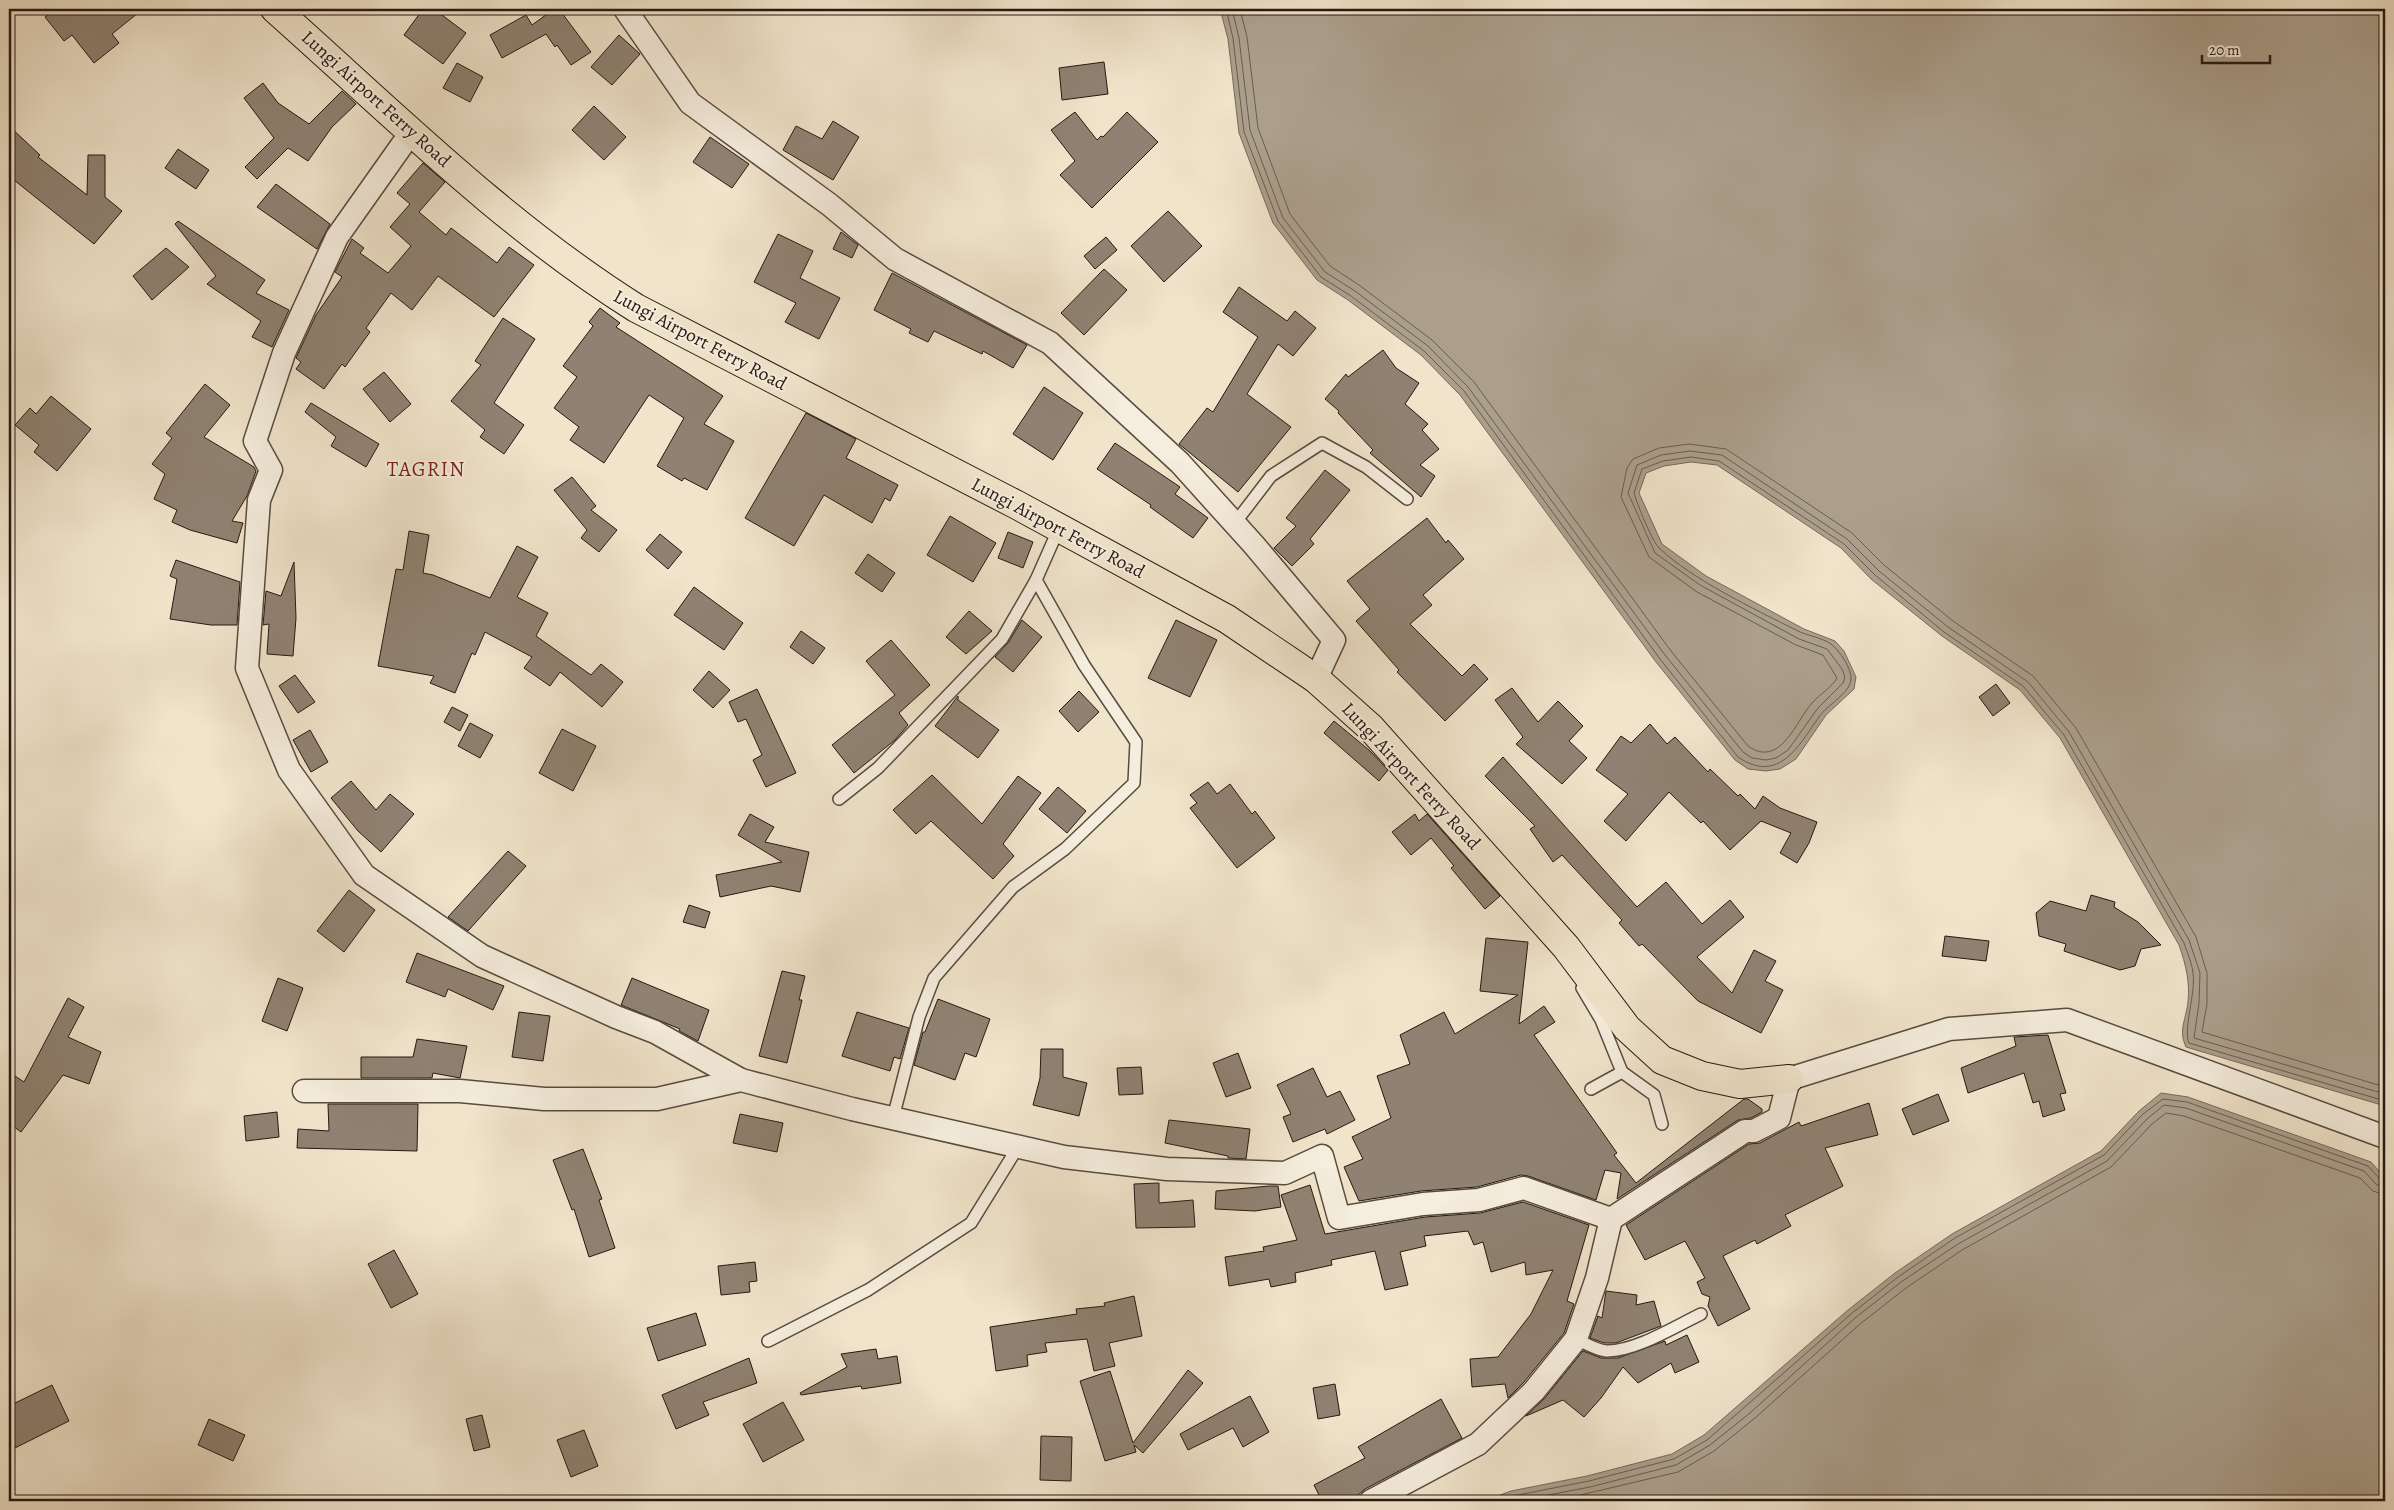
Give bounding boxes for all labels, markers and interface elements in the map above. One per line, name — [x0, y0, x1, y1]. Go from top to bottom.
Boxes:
street label: Lungi Airport Ferry Road — [296, 25, 457, 174]
scale bar — [2202, 32, 2269, 64]
text: 20 m — [2209, 40, 2240, 60]
street label: Lungi Airport Ferry Road — [609, 283, 792, 397]
district label: TAGRIN — [387, 455, 465, 483]
street label: Lungi Airport Ferry Road — [967, 471, 1150, 585]
street label: Lungi Airport Ferry Road — [1336, 697, 1487, 856]

